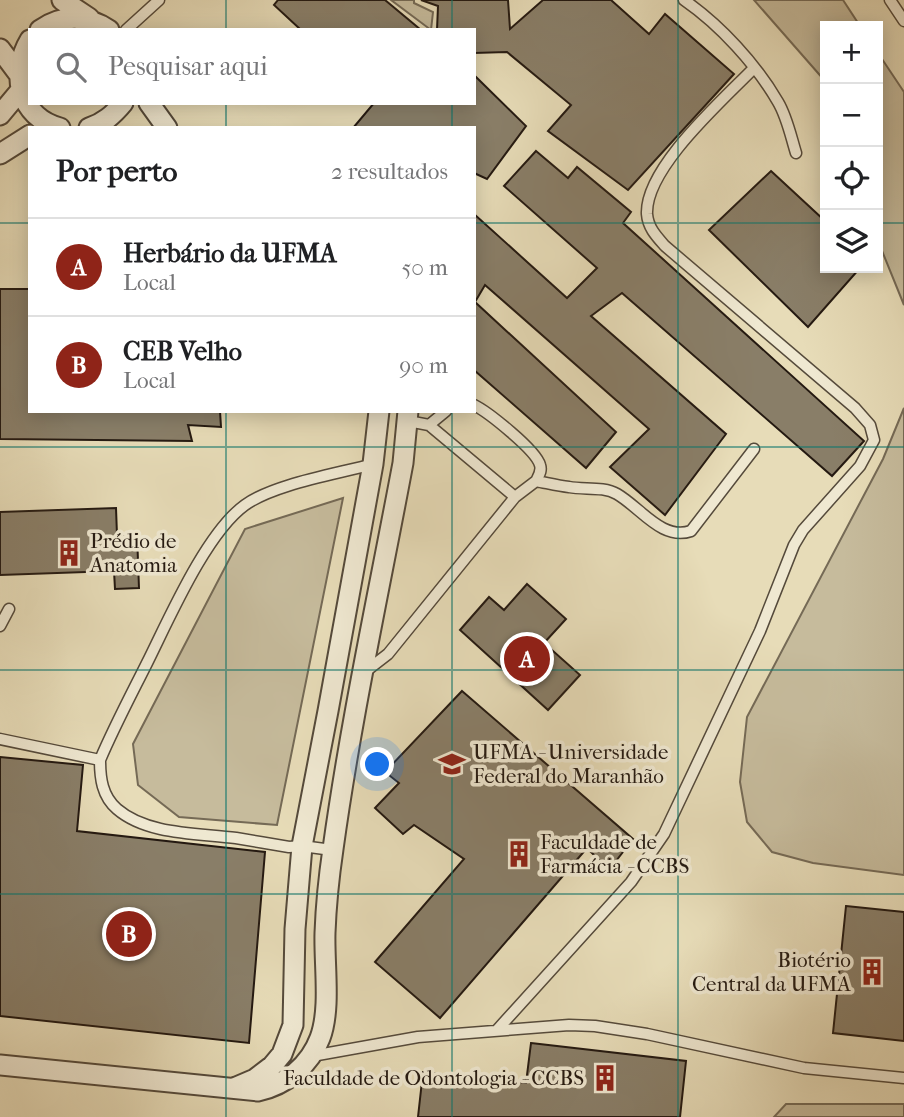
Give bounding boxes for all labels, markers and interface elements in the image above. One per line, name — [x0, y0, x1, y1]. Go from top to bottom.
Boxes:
map controls — [820, 21, 883, 273]
button: + — [820, 21, 883, 84]
search box — [28, 28, 476, 105]
icon: search — [52, 48, 90, 86]
text: Pesquisar aqui — [108, 51, 268, 82]
button: − — [820, 84, 883, 147]
button: locate — [820, 147, 883, 210]
text: Por perto — [56, 154, 178, 189]
text: 2 resultados — [331, 158, 448, 185]
button: layers — [820, 210, 883, 273]
text: Herbário da UFMA — [123, 238, 337, 269]
text: A — [72, 254, 86, 281]
text: 50 m — [401, 254, 448, 281]
text: Local — [123, 269, 176, 296]
text: CEB Velho — [123, 336, 242, 367]
text: B — [72, 352, 86, 379]
text: 90 m — [399, 352, 448, 379]
text: Local — [123, 367, 176, 394]
place label: Prédio de Anatomia — [89, 529, 177, 577]
building icon: Prédio de Anatomia — [54, 538, 84, 568]
pin: A — [504, 633, 550, 685]
place label: UFMA - Universidade Federal do Maranhão — [473, 740, 668, 788]
your location — [360, 747, 394, 781]
school or university icon: UFMA - Universidade Federal do Maranhão — [437, 749, 467, 779]
place label: Faculdade de Farmácia - CCBS — [540, 830, 689, 878]
building icon: Faculdade de Farmácia - CCBS — [504, 839, 534, 869]
pin: B — [106, 908, 152, 960]
place label: Biotério Central da UFMA — [692, 948, 851, 996]
building icon: Biotério Central da UFMA — [857, 957, 887, 987]
building icon: Faculdade de Odontologia - CCBS — [590, 1063, 620, 1093]
place label: Faculdade de Odontologia - CCBS — [283, 1066, 584, 1090]

